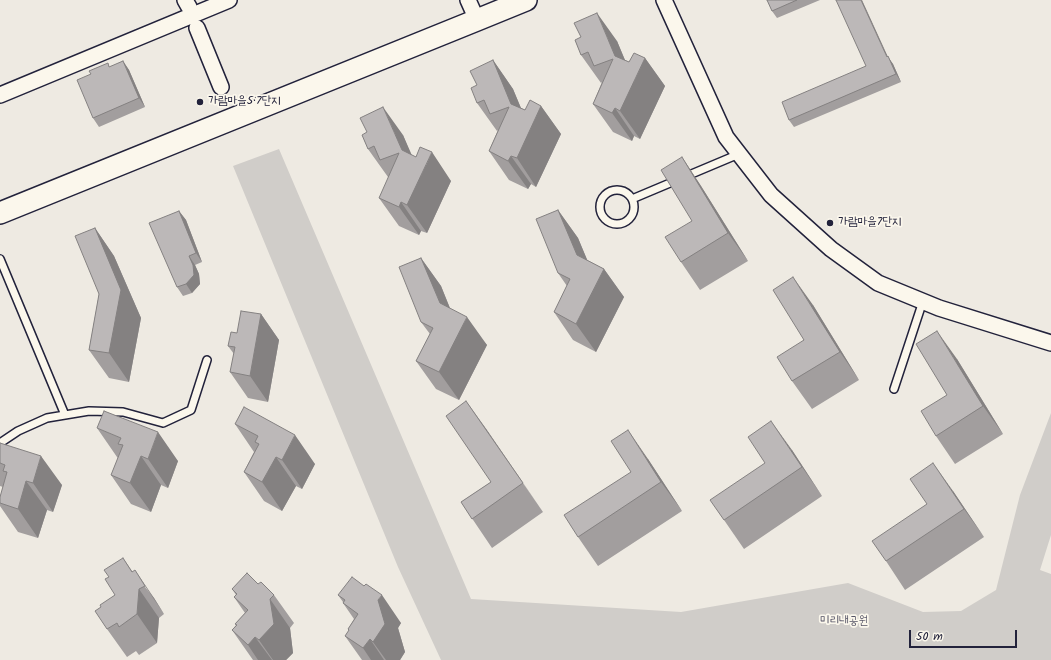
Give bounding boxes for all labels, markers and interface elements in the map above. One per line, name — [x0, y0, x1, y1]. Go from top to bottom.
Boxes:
place label: 가람마을5·7단지 — [208, 95, 281, 109]
marker: 가람마을5·7단지 — [195, 97, 205, 107]
place label: 가람마을7단지 — [838, 216, 901, 230]
marker: 가람마을7단지 — [825, 218, 835, 228]
park label: 미리내공원 — [820, 615, 868, 629]
scale bar — [911, 622, 1019, 648]
text: 50 m — [916, 627, 943, 646]

